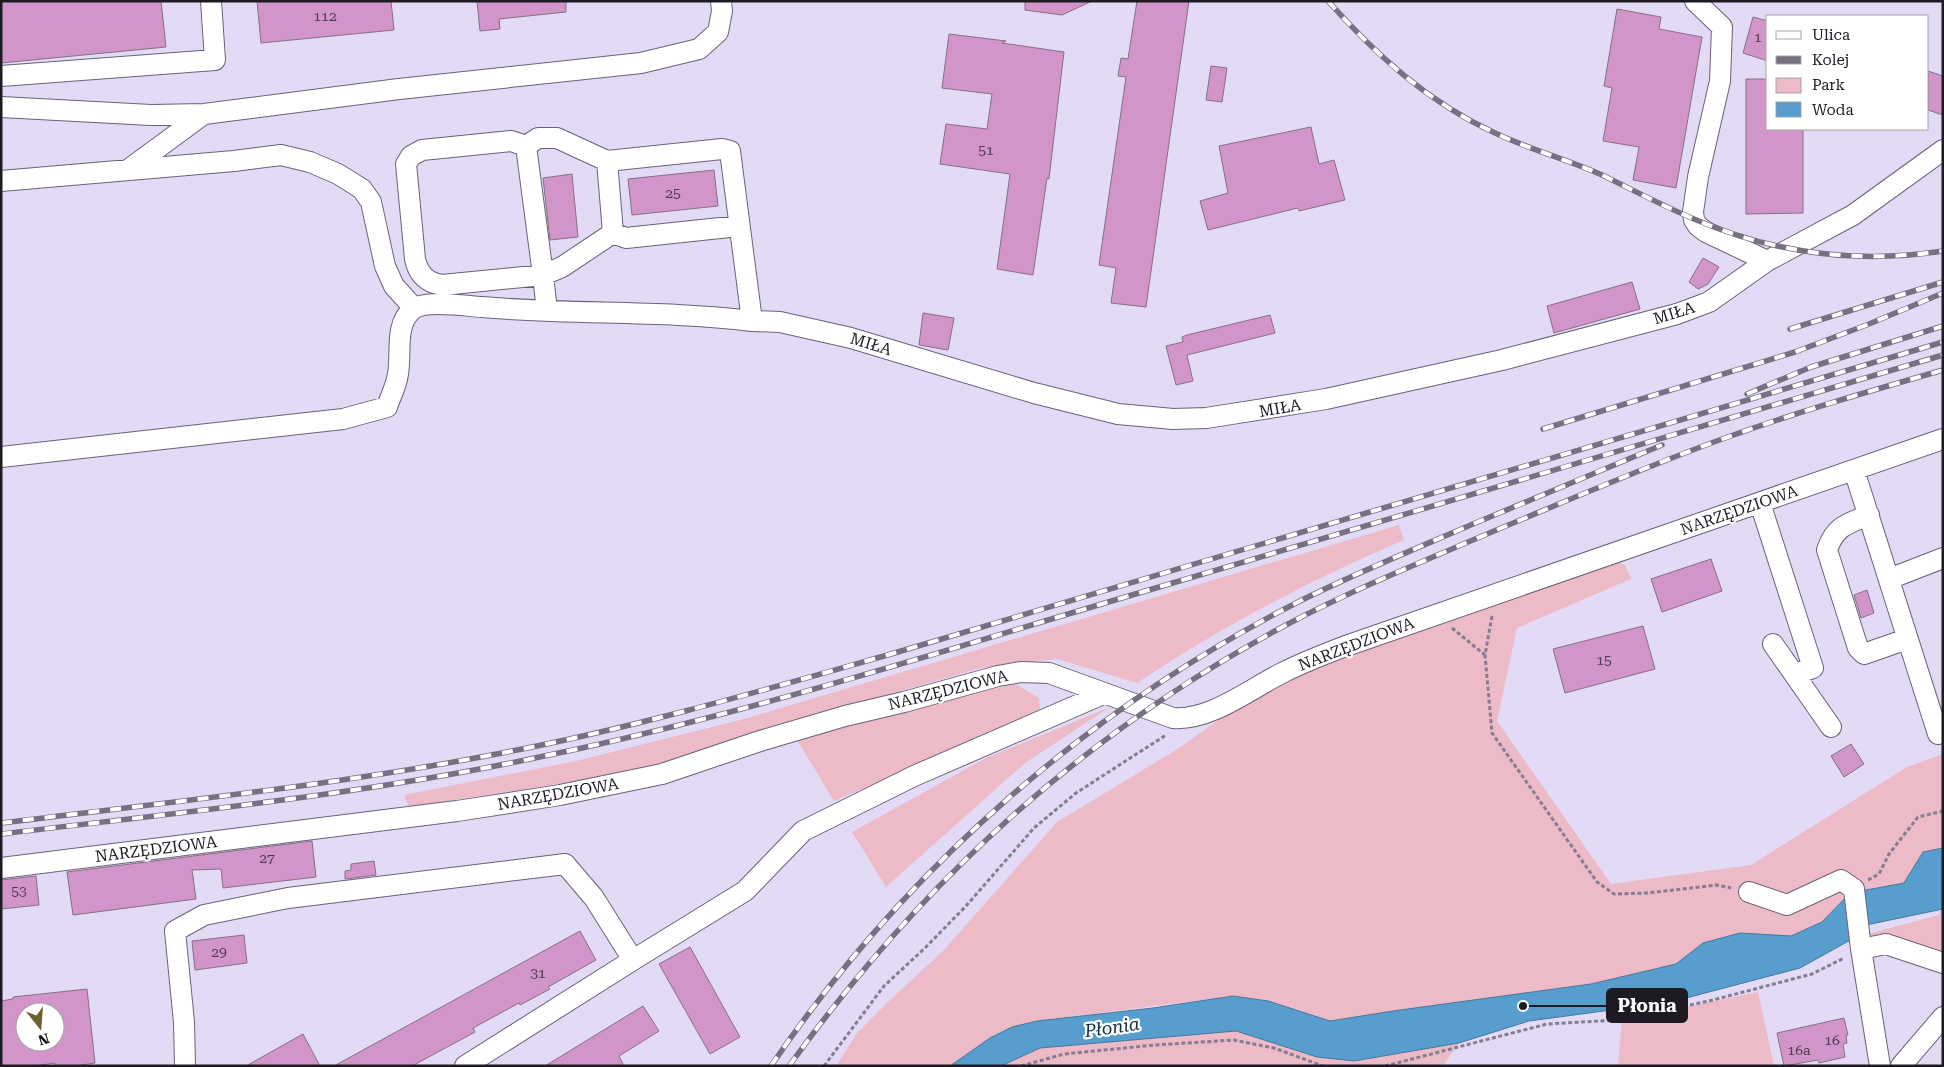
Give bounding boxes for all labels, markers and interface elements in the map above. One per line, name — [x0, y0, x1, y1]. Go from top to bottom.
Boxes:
house number: 112 — [313, 8, 337, 24]
legend — [1766, 15, 1929, 130]
text: Ulica — [1812, 26, 1850, 44]
house number: 1 — [1754, 29, 1762, 45]
text: Kolej — [1812, 51, 1849, 69]
text: Park — [1812, 76, 1846, 94]
text: Woda — [1812, 101, 1854, 119]
house number: 51 — [978, 142, 994, 158]
house number: 25 — [665, 185, 681, 201]
street label: MIŁA — [1651, 297, 1698, 328]
street label: MIŁA — [848, 329, 895, 360]
street label: MIŁA — [1257, 395, 1303, 421]
street label: NARZĘDZIOWA — [1678, 481, 1801, 539]
street label: NARZĘDZIOWA — [1295, 613, 1417, 675]
house number: 15 — [1596, 652, 1612, 668]
street label: NARZĘDZIOWA — [886, 666, 1011, 714]
street label: NARZĘDZIOWA — [496, 774, 621, 814]
street label: NARZĘDZIOWA — [94, 832, 219, 866]
house number: 27 — [259, 850, 275, 866]
house number: 53 — [11, 883, 27, 899]
house number: 29 — [211, 944, 227, 960]
house number: 31 — [530, 965, 546, 981]
callout: Płonia — [1607, 989, 1687, 1022]
text: Płonia — [1617, 995, 1677, 1016]
north arrow — [15, 1002, 65, 1052]
water label: Płonia — [1082, 1013, 1141, 1041]
text: N — [36, 1030, 51, 1049]
house number: 16 — [1824, 1032, 1840, 1048]
house number: 16a — [1787, 1042, 1811, 1058]

